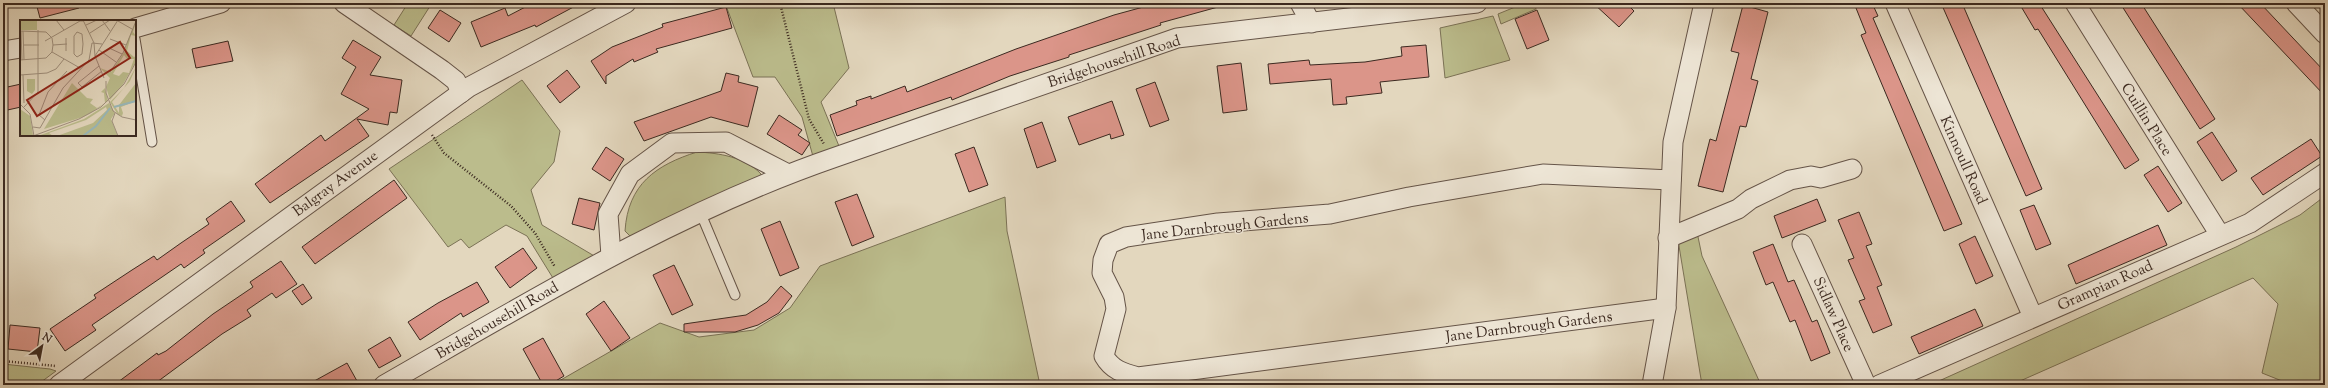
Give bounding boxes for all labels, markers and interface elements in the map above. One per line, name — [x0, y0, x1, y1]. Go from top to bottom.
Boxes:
inset map — [20, 20, 136, 136]
street label: Bridgehousehill Road — [1045, 31, 1184, 94]
street label: Cuillin Place — [2115, 79, 2177, 160]
street label: Kinnoull Road — [1934, 113, 1992, 209]
street label: Balgray Avenue — [289, 146, 383, 222]
street label: Jane Darnbrough Gardens — [1140, 208, 1310, 247]
street label: Grampian Road — [2055, 256, 2157, 317]
street label: Sidlaw Place — [1807, 274, 1858, 355]
street label: Bridgehousehill Road — [433, 277, 563, 365]
street label: Jane Darnbrough Gardens — [1444, 307, 1614, 348]
north arrow — [22, 326, 62, 366]
text: N — [38, 329, 55, 348]

